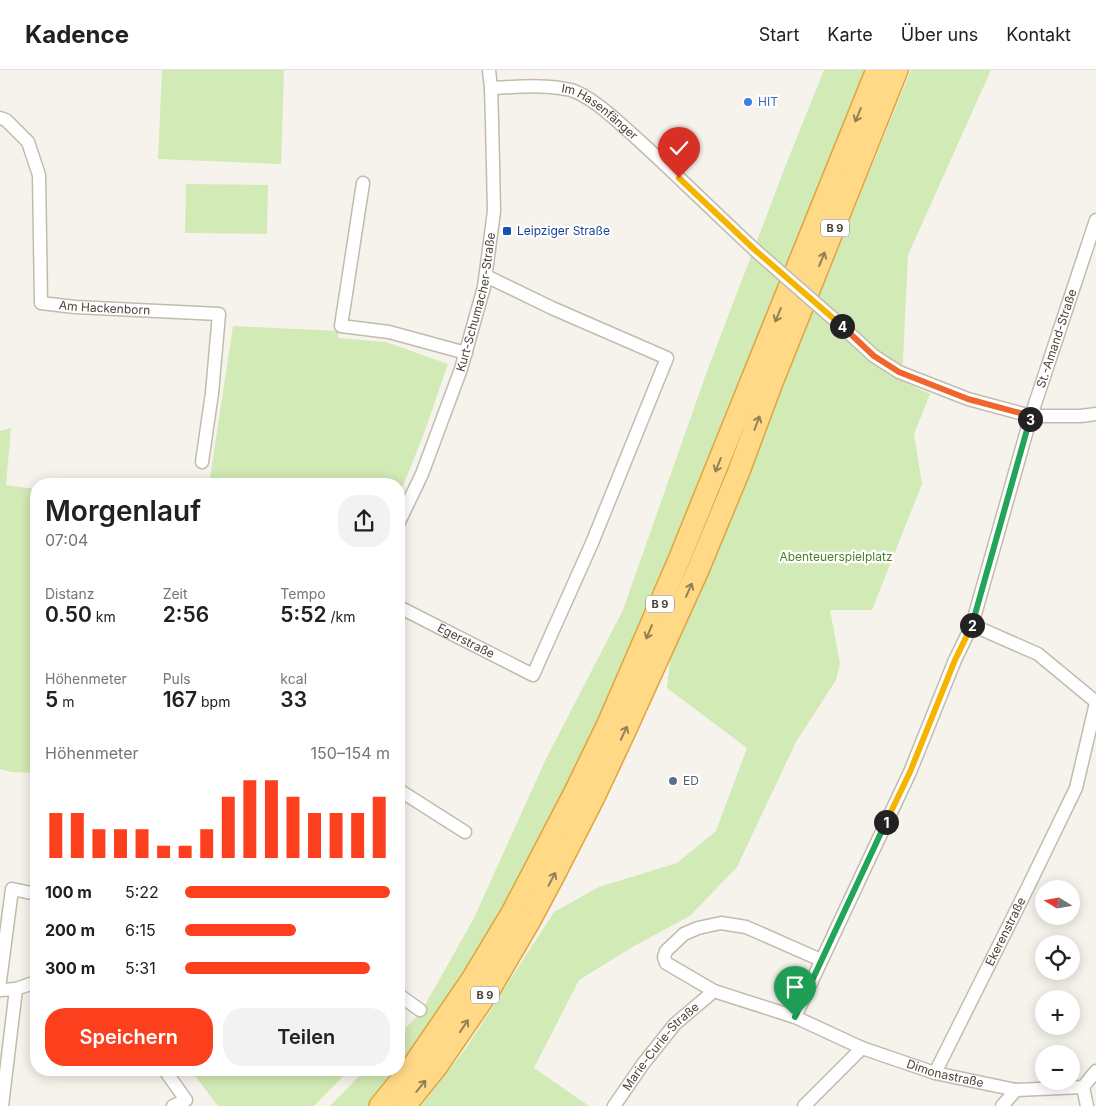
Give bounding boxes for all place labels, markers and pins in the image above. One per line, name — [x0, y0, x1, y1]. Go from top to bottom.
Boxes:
place label: HIT — [758, 94, 778, 109]
marker: HIT — [742, 96, 754, 108]
pin — [658, 127, 700, 178]
place label: Leipziger Straße — [517, 223, 610, 238]
marker: Leipziger Straße — [501, 225, 513, 237]
pin: 4 — [830, 314, 854, 338]
pin: 3 — [1018, 406, 1042, 432]
pin: 2 — [960, 612, 984, 638]
place label: ED — [683, 773, 699, 788]
marker: ED — [667, 775, 679, 787]
pin: 1 — [874, 810, 898, 834]
pin — [774, 966, 816, 1017]

